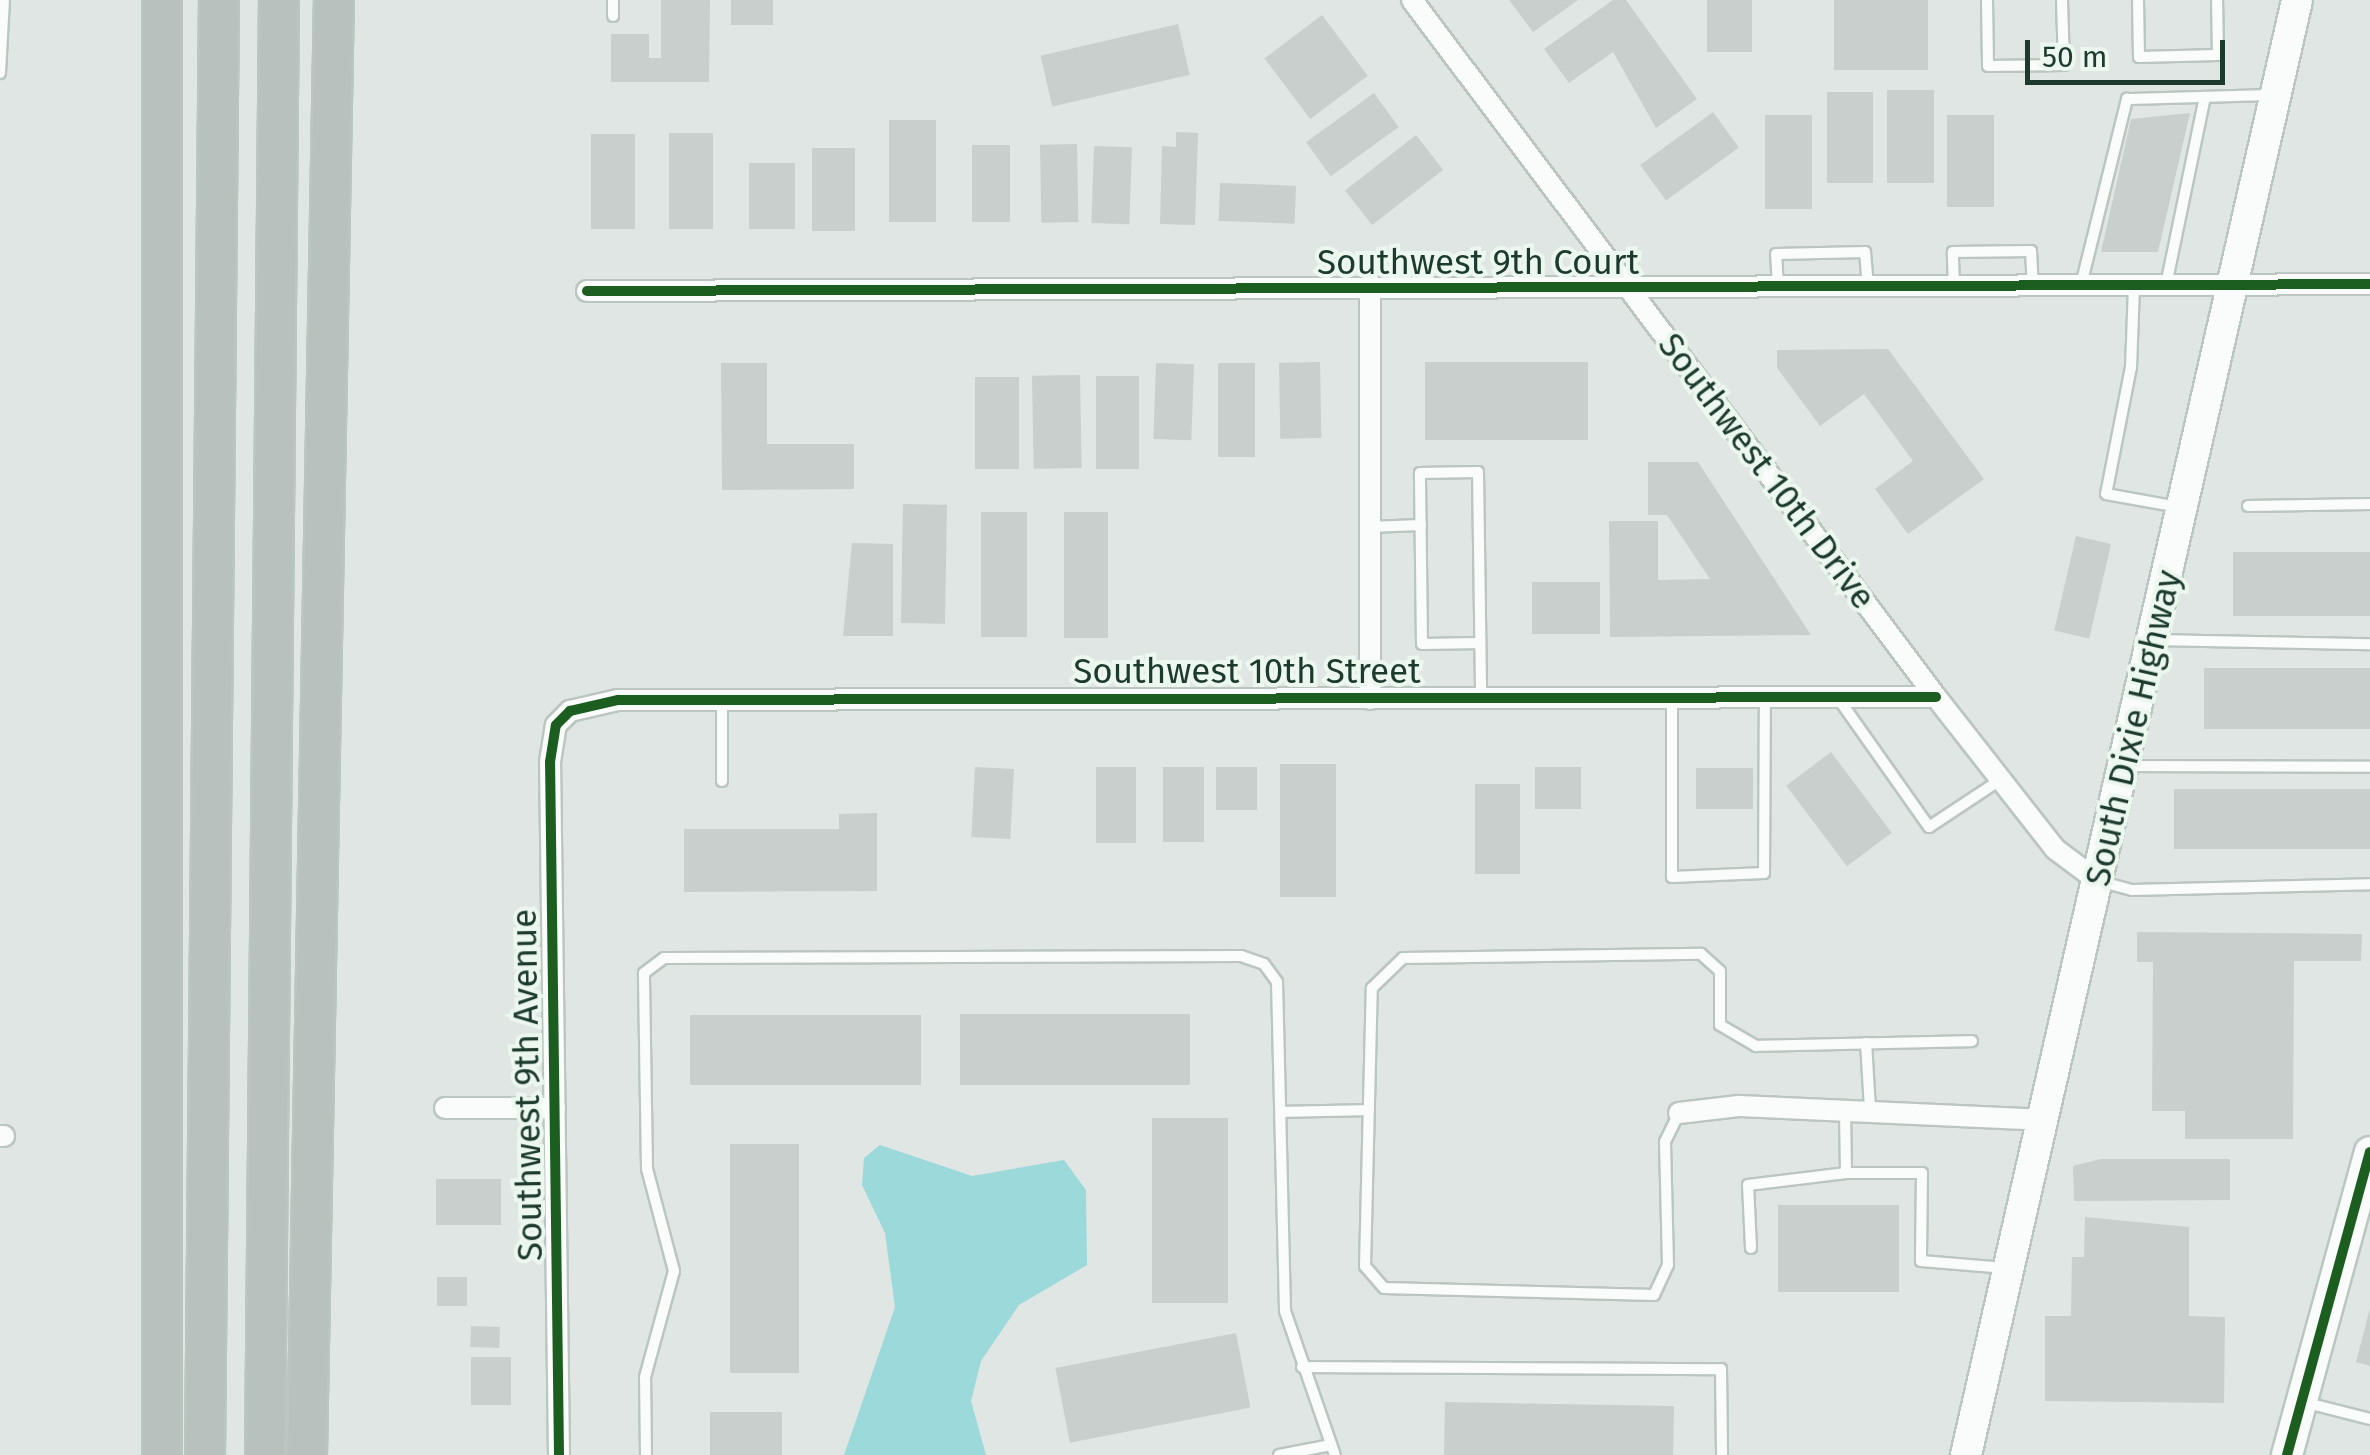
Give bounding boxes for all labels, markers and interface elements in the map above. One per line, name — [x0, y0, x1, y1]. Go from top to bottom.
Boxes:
scale bar — [2030, 20, 2230, 82]
text: 50 m — [2042, 39, 2107, 75]
street label: Southwest 9th Court — [1317, 241, 1639, 283]
street label: Southwest 10th Drive — [1650, 325, 1884, 617]
street label: South Dixie Highway — [2076, 566, 2190, 890]
street label: Southwest 10th Street — [1073, 650, 1421, 692]
street label: Southwest 9th Avenue — [503, 908, 551, 1262]

